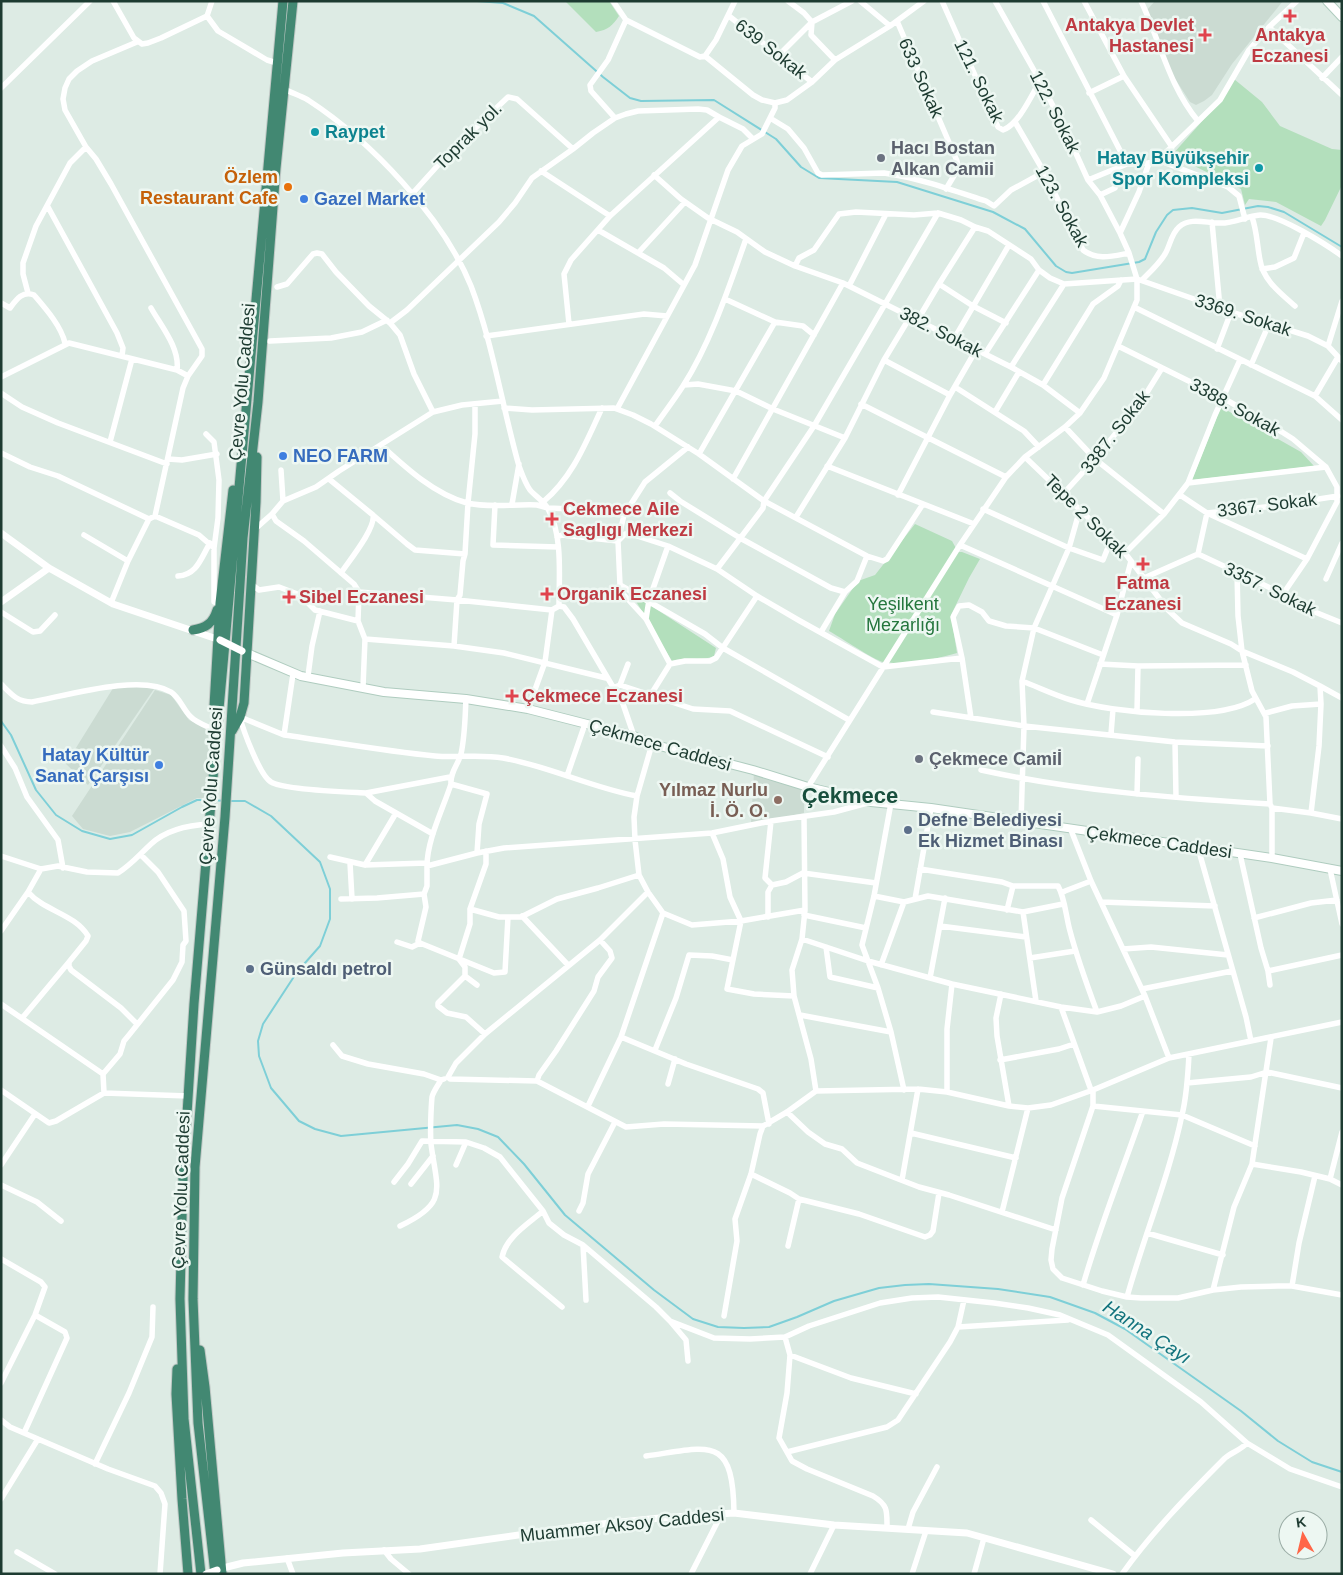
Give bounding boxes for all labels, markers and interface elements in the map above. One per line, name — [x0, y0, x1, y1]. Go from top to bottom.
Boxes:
marker: Antakya Eczanesi — [1284, 10, 1296, 22]
street label: 639 Sokak — [731, 15, 811, 84]
place label: Antakya Devlet Hastanesi — [1065, 15, 1194, 56]
place label: Antakya Eczanesi — [1251, 25, 1329, 66]
marker: Antakya Devlet Hastanesi — [1198, 28, 1212, 42]
street label: 633 Sokak — [895, 35, 948, 122]
street label: 121. Sokak — [950, 36, 1008, 127]
street label: 122. Sokak — [1026, 67, 1085, 158]
street label: Toprak yol. — [430, 98, 506, 174]
place label: Raypet — [325, 122, 385, 142]
marker: Raypet — [309, 126, 321, 138]
place label: Hacı Bostan Alkan Camii — [891, 138, 995, 179]
place label: Hatay Büyükşehir Spor Kompleksi — [1097, 148, 1249, 189]
marker: Hacı Bostan Alkan Camii — [875, 152, 887, 164]
street label: 123. Sokak — [1031, 162, 1093, 251]
marker: Hatay Büyükşehir Spor Kompleksi — [1253, 162, 1265, 174]
place label: Özlem Restaurant Cafe — [140, 167, 278, 208]
marker: Özlem Restaurant Cafe — [282, 181, 294, 193]
place label: Gazel Market — [314, 189, 425, 209]
marker: Gazel Market — [298, 193, 310, 205]
street label: 3369. Sokak — [1192, 290, 1295, 340]
street label: Çevre Yolu Caddesi — [225, 302, 259, 462]
street label: 382. Sokak — [896, 303, 987, 362]
street label: 3388. Sokak — [1186, 374, 1284, 440]
street label: 3387. Sokak — [1076, 386, 1154, 478]
place label: NEO FARM — [293, 446, 388, 466]
marker: NEO FARM — [277, 450, 289, 462]
street label: Tepe 2 Sokak — [1040, 470, 1132, 562]
street label: 3367. Sokak — [1216, 489, 1319, 521]
place label: Cekmece Aile Saglıgı Merkezi — [563, 499, 693, 540]
marker: Cekmece Aile Saglıgı Merkezi — [545, 512, 559, 526]
marker: Fatma Eczanesi — [1137, 558, 1149, 570]
street label: 3357. Sokak — [1221, 558, 1320, 620]
place label: Fatma Eczanesi — [1104, 573, 1182, 614]
place label: Organik Eczanesi — [557, 584, 707, 604]
place label: Sibel Eczanesi — [299, 587, 424, 607]
marker: Organik Eczanesi — [541, 588, 553, 600]
marker: Sibel Eczanesi — [283, 591, 295, 603]
park label: Yeşilkent Mezarlığı — [866, 594, 940, 635]
place label: Çekmece Eczanesi — [522, 686, 683, 706]
marker: Çekmece Eczanesi — [506, 690, 518, 702]
street label: Çevre Yolu Caddesi — [196, 706, 226, 866]
street label: Çekmece Caddesi — [587, 715, 733, 775]
place label: Hatay Kültür Sanat Çarşısı — [35, 745, 149, 786]
place label: Çekmece Camiİ — [929, 749, 1062, 769]
marker: Çekmece Camiİ — [913, 753, 925, 765]
marker: Hatay Kültür Sanat Çarşısı — [153, 759, 165, 771]
place label: Yılmaz Nurlu İ. Ö. O. — [659, 780, 768, 821]
district label: Çekmece — [802, 783, 898, 808]
marker: Yılmaz Nurlu İ. Ö. O. — [772, 794, 784, 806]
place label: Defne Belediyesi Ek Hizmet Binası — [918, 810, 1063, 851]
street label: Çekmece Caddesi — [1085, 822, 1233, 862]
marker: Defne Belediyesi Ek Hizmet Binası — [902, 824, 914, 836]
place label: Günsaldı petrol — [260, 959, 392, 979]
marker: Günsaldı petrol — [244, 963, 256, 975]
street label: Çevre Yolu Caddesi — [168, 1111, 194, 1269]
water label: Hanna Çayı — [1099, 1296, 1195, 1368]
street label: Muammer Aksoy Caddesi — [519, 1504, 725, 1546]
north arrow — [1278, 1510, 1328, 1560]
text: K — [1295, 1513, 1307, 1531]

